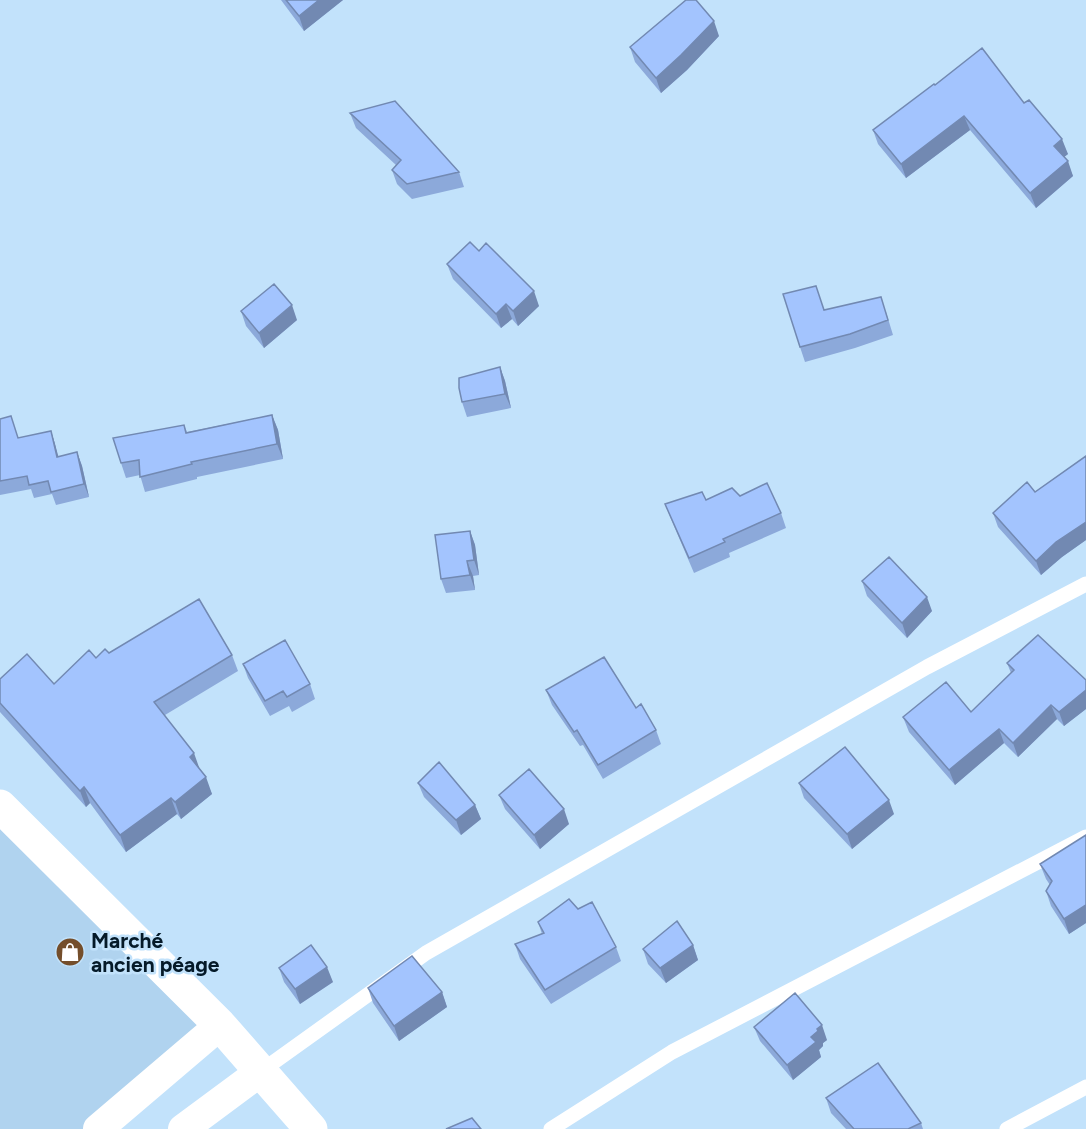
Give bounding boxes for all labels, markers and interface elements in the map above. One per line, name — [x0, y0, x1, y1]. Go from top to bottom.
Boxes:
place label: Marché ancien péage — [91, 928, 220, 977]
shop icon: Marché ancien péage — [54, 936, 86, 968]

